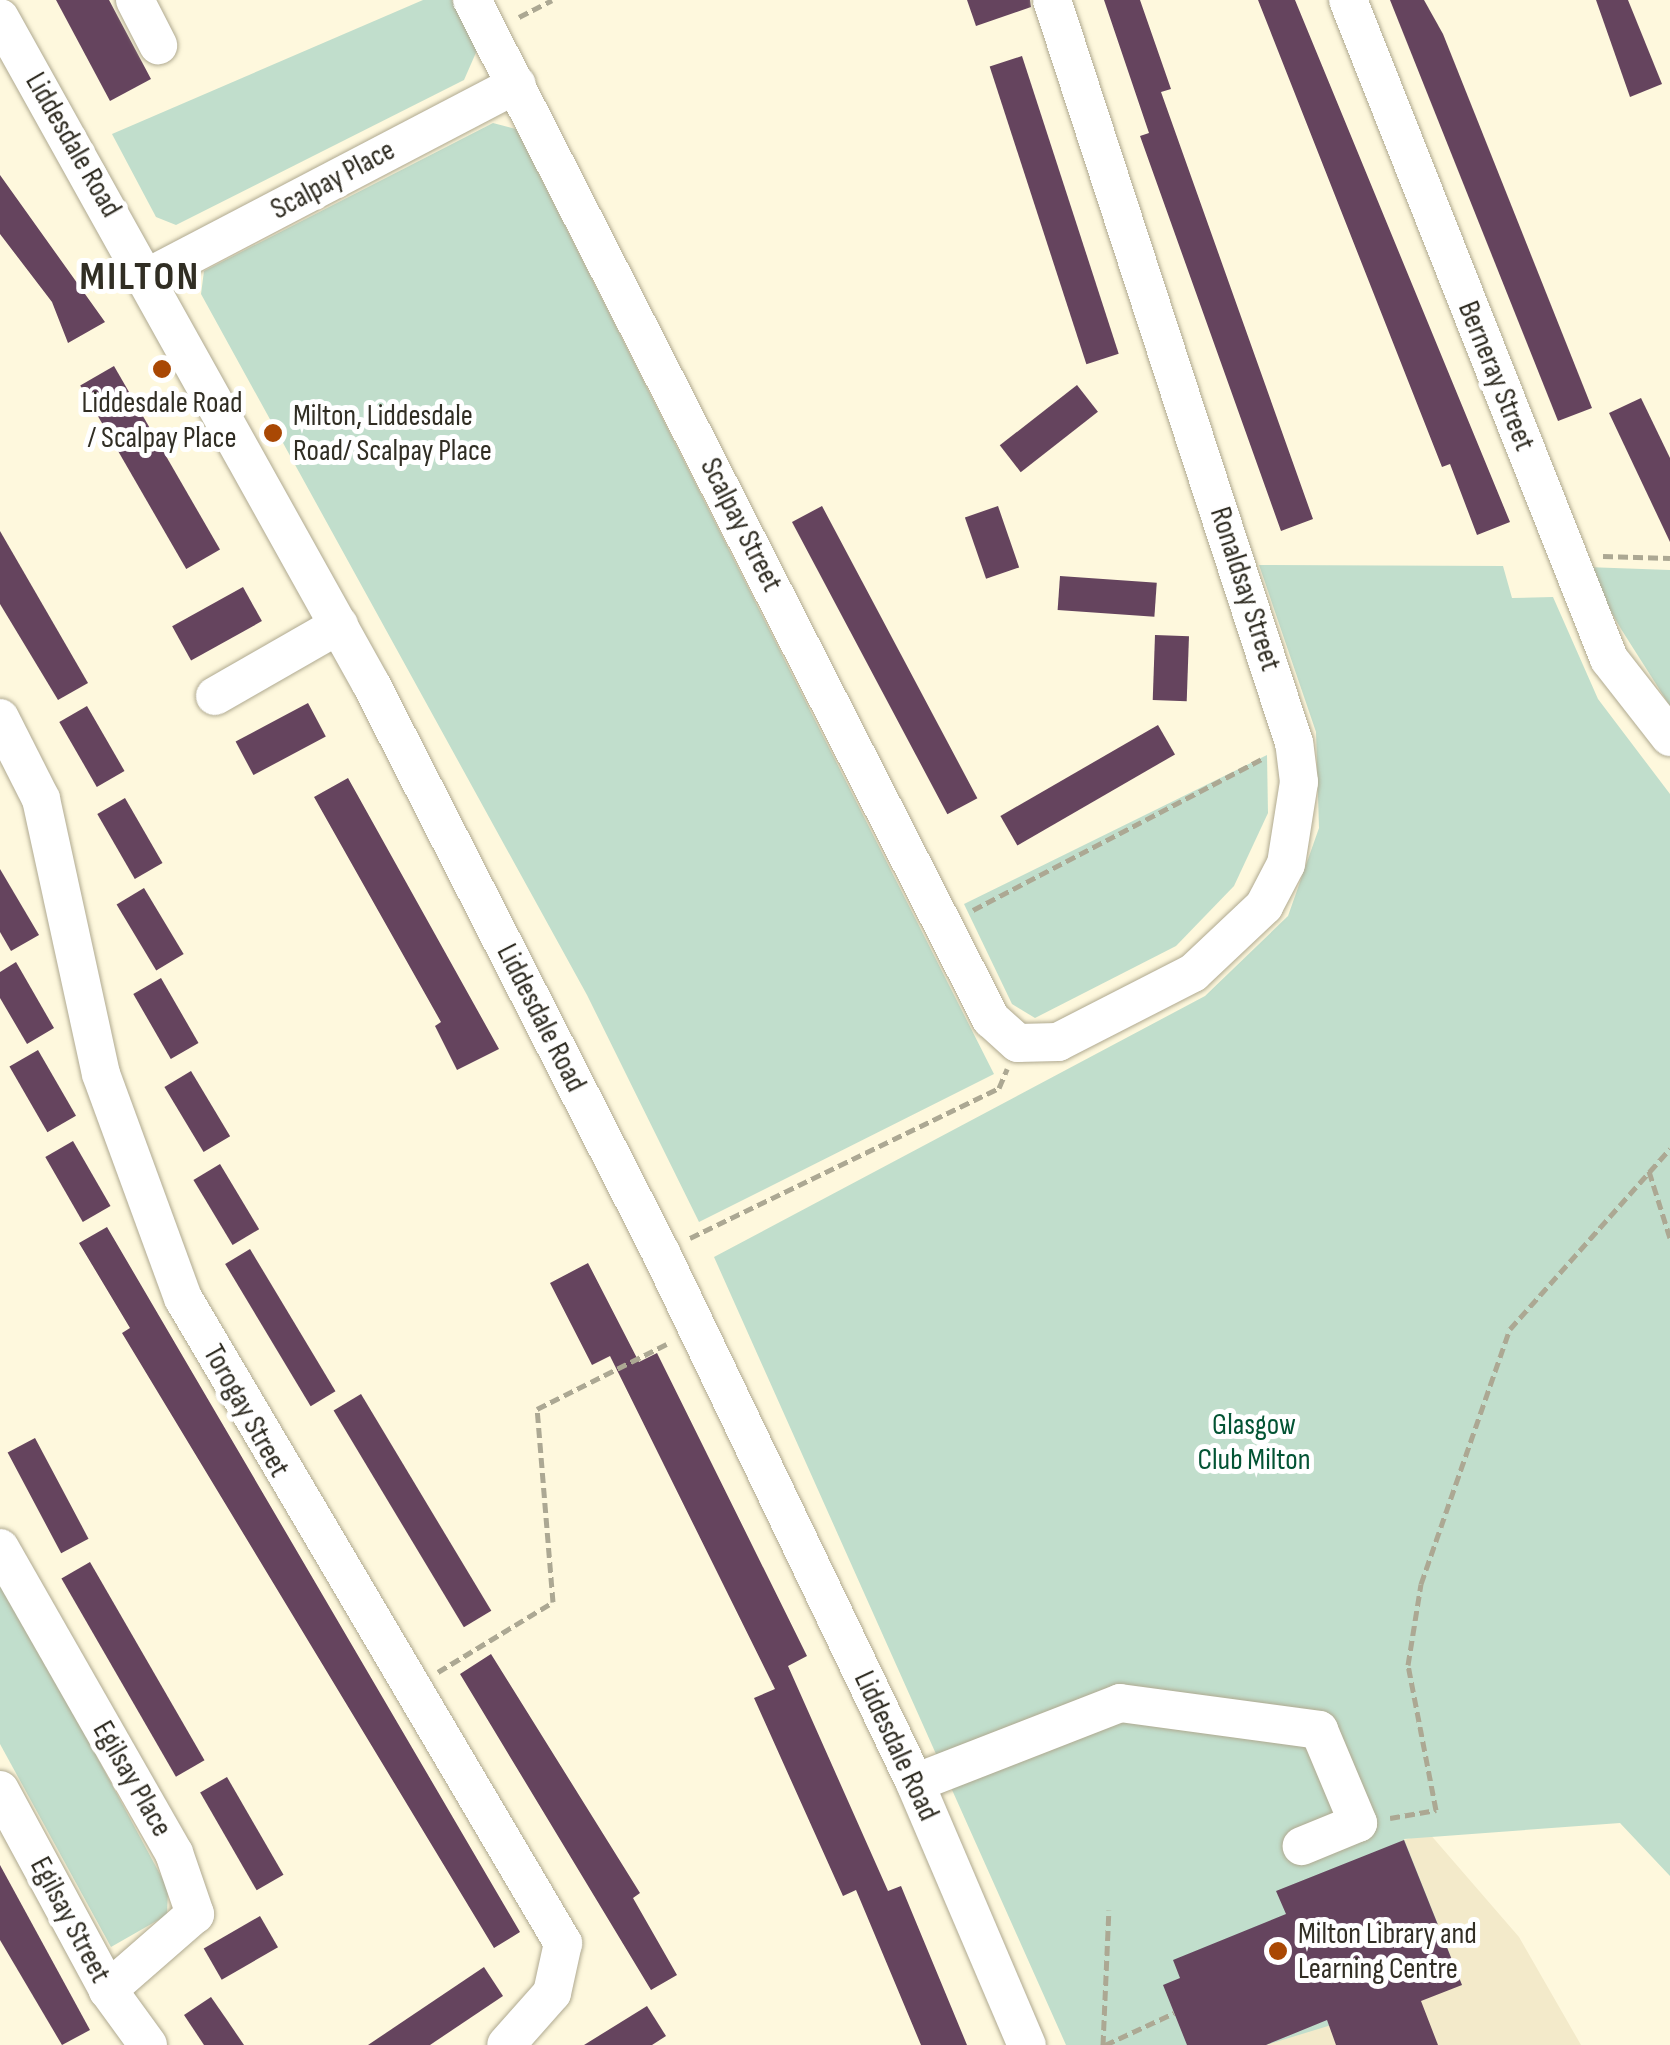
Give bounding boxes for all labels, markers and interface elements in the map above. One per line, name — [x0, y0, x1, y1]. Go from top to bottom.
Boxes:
street label: Liddesdale Road — [17, 66, 129, 224]
street label: Scalpay Place — [265, 132, 401, 228]
district label: MILTON — [79, 253, 201, 301]
street label: Berneray Street — [1450, 296, 1542, 456]
marker: Liddesdale Road / Scalpay Place — [151, 358, 173, 380]
place label: Liddesdale Road / Scalpay Place — [82, 385, 242, 456]
place label: Milton, Liddesdale Road/ Scalpay Place — [293, 398, 492, 468]
marker: Milton, Liddesdale Road/ Scalpay Place — [262, 422, 284, 444]
street label: Scalpay Street — [692, 452, 790, 598]
street label: Ronaldsay Street — [1202, 503, 1288, 675]
street label: Liddesdale Road — [488, 938, 594, 1098]
street label: Torogay Street — [195, 1339, 297, 1483]
park label: Glasgow Club Milton — [1197, 1407, 1311, 1478]
street label: Liddesdale Road — [846, 1665, 946, 1827]
street label: Egilsay Place — [85, 1715, 179, 1843]
street label: Egilsay Street — [22, 1851, 118, 1989]
place label: Milton Library and Learning Centre — [1298, 1916, 1477, 1986]
marker: Milton Library and Learning Centre — [1267, 1940, 1289, 1962]

